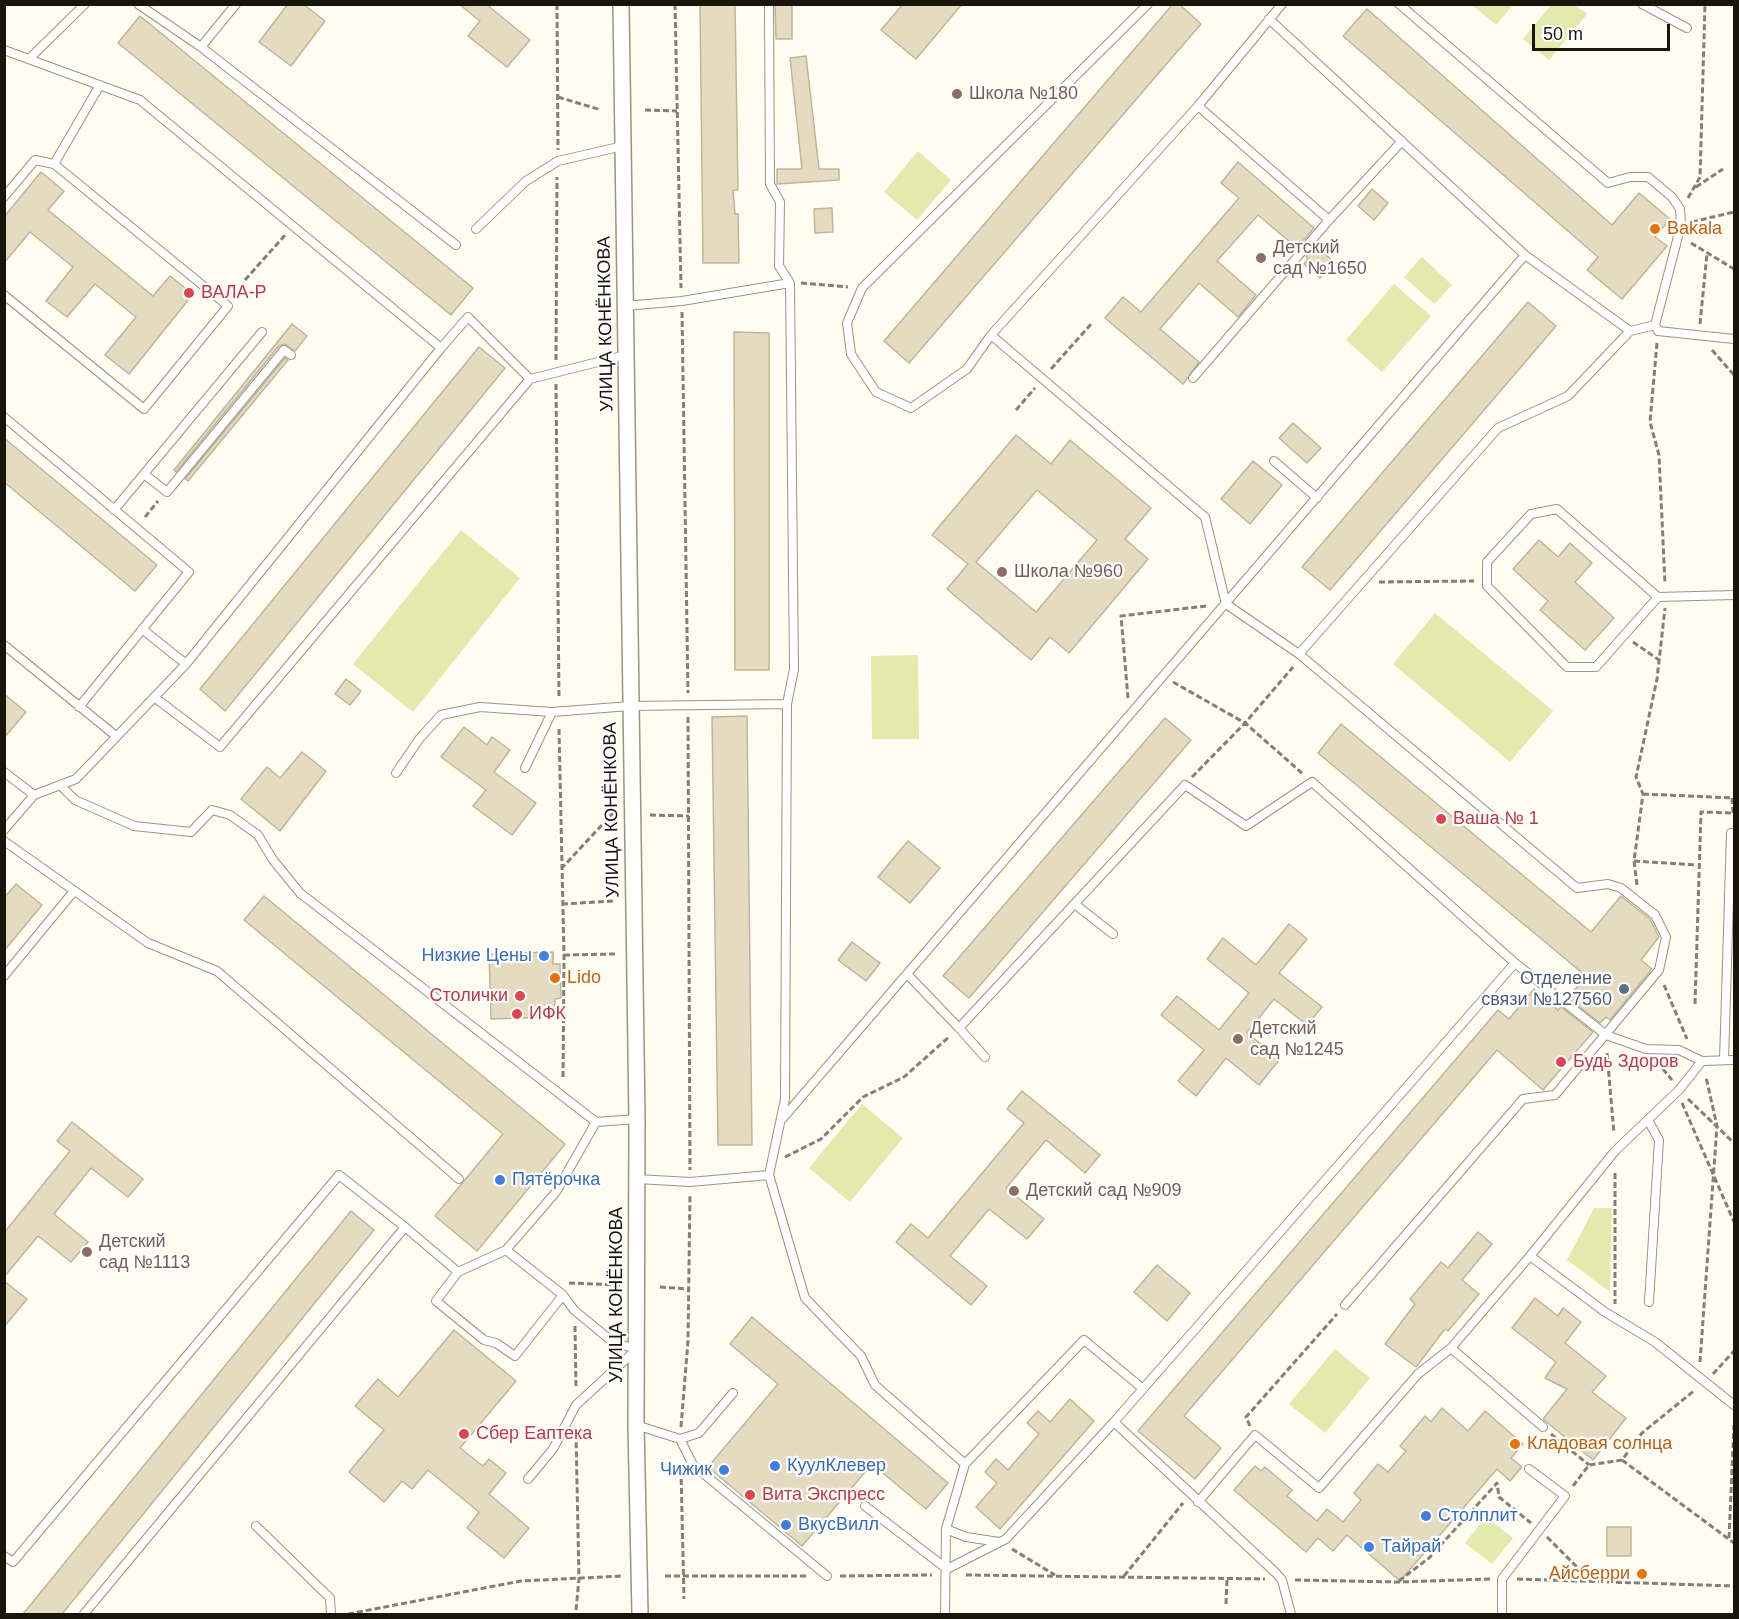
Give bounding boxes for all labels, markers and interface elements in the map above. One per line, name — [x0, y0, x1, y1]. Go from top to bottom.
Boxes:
scale bar — [1535, 12, 1673, 50]
text: 50 m — [1543, 24, 1583, 44]
place label: Школа №180 — [969, 83, 1078, 105]
marker: Школа №180 — [950, 87, 964, 101]
place label: Bakala — [1667, 218, 1722, 240]
marker: Bakala — [1648, 222, 1662, 236]
street label: УЛИЦА КОНЁНКОВА — [594, 236, 618, 412]
place label: Детский сад №1650 — [1273, 237, 1367, 280]
marker: Детский сад №1650 — [1254, 251, 1268, 265]
place label: ВАЛА-Р — [201, 282, 267, 304]
marker: ВАЛА-Р — [182, 286, 196, 300]
place label: Школа №960 — [1014, 561, 1123, 583]
marker: Школа №960 — [995, 565, 1009, 579]
street label: УЛИЦА КОНЁНКОВА — [600, 722, 624, 898]
place label: Ваша № 1 — [1453, 808, 1539, 830]
marker: Ваша № 1 — [1434, 812, 1448, 826]
place label: Низкие Цены — [422, 945, 532, 967]
marker: Низкие Цены — [537, 949, 551, 963]
place label: Lido — [567, 967, 601, 989]
place label: Отделение связи №127560 — [1481, 968, 1612, 1010]
marker: Lido — [548, 971, 562, 985]
marker: Отделение связи №127560 — [1617, 982, 1631, 996]
place label: Столички — [429, 985, 508, 1007]
marker: Столички — [513, 989, 527, 1003]
place label: ИФК — [529, 1003, 566, 1025]
marker: ИФК — [510, 1007, 524, 1021]
place label: Детский сад №1245 — [1250, 1018, 1344, 1060]
marker: Детский сад №1245 — [1231, 1032, 1245, 1046]
place label: Будь Здоров — [1573, 1051, 1679, 1073]
marker: Будь Здоров — [1554, 1055, 1568, 1069]
place label: Пятёрочка — [512, 1169, 600, 1191]
marker: Пятёрочка — [493, 1173, 507, 1187]
place label: Детский сад №909 — [1026, 1180, 1181, 1202]
marker: Детский сад №909 — [1007, 1184, 1021, 1198]
street label: УЛИЦА КОНЁНКОВА — [606, 1207, 628, 1383]
place label: Детский сад №1113 — [99, 1231, 190, 1274]
marker: Детский сад №1113 — [80, 1245, 94, 1259]
place label: Сбер Еаптека — [476, 1423, 592, 1445]
marker: Сбер Еаптека — [457, 1427, 471, 1441]
place label: Кладовая солнца — [1527, 1433, 1672, 1455]
marker: Кладовая солнца — [1508, 1437, 1522, 1451]
place label: КуулКлевер — [787, 1455, 886, 1477]
place label: Чижик — [660, 1459, 712, 1481]
marker: КуулКлевер — [768, 1459, 782, 1473]
marker: Чижик — [717, 1463, 731, 1477]
place label: Вита Экспресс — [762, 1484, 885, 1506]
marker: Вита Экспресс — [743, 1488, 757, 1502]
place label: Столплит — [1438, 1505, 1518, 1527]
marker: Столплит — [1419, 1509, 1433, 1523]
place label: ВкусВилл — [798, 1514, 879, 1536]
marker: ВкусВилл — [779, 1518, 793, 1532]
place label: Тайрай — [1381, 1536, 1441, 1558]
marker: Тайрай — [1362, 1540, 1376, 1554]
place label: Айсберри — [1549, 1563, 1630, 1585]
marker: Айсберри — [1635, 1567, 1649, 1581]

